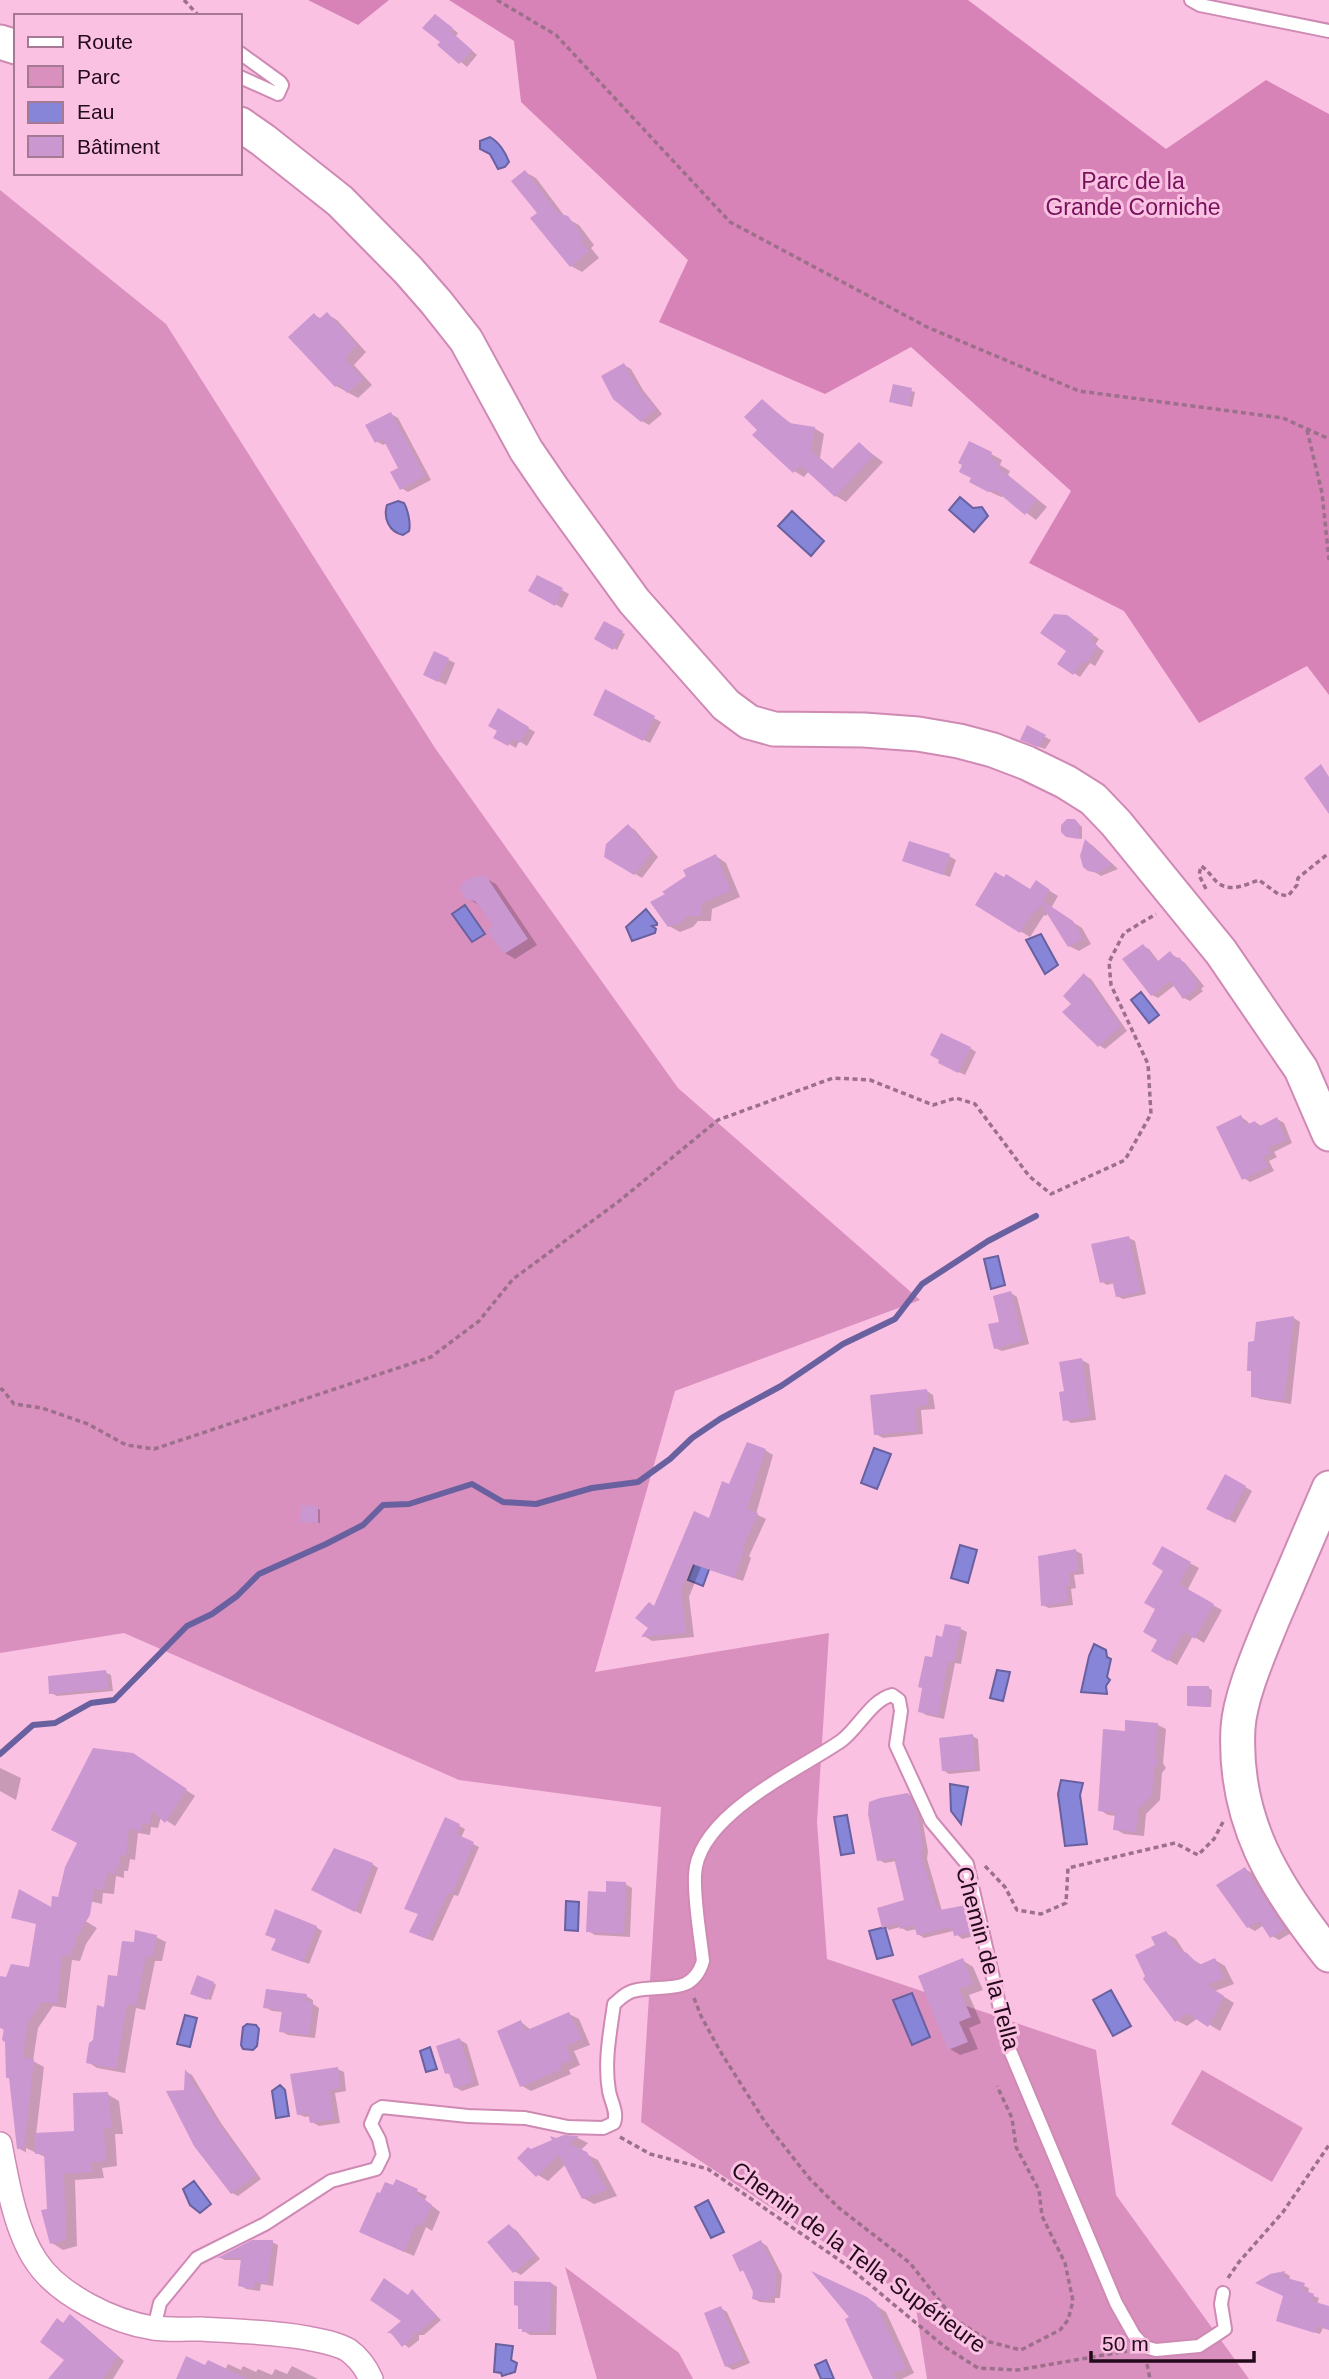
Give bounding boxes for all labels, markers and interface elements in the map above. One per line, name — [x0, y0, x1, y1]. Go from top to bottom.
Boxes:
legend — [14, 14, 242, 175]
text: Route — [77, 30, 133, 53]
text: Parc — [77, 65, 120, 88]
text: Eau — [77, 100, 114, 123]
text: Bâtiment — [77, 135, 160, 158]
park label: Parc de la Grande Corniche — [1045, 168, 1221, 220]
street label: Chemin de la Tella — [951, 1863, 1025, 2053]
street label: Chemin de la Tella Supérieure — [727, 2156, 991, 2358]
scale bar — [1091, 2320, 1254, 2364]
text: 50 m — [1102, 2332, 1149, 2355]

